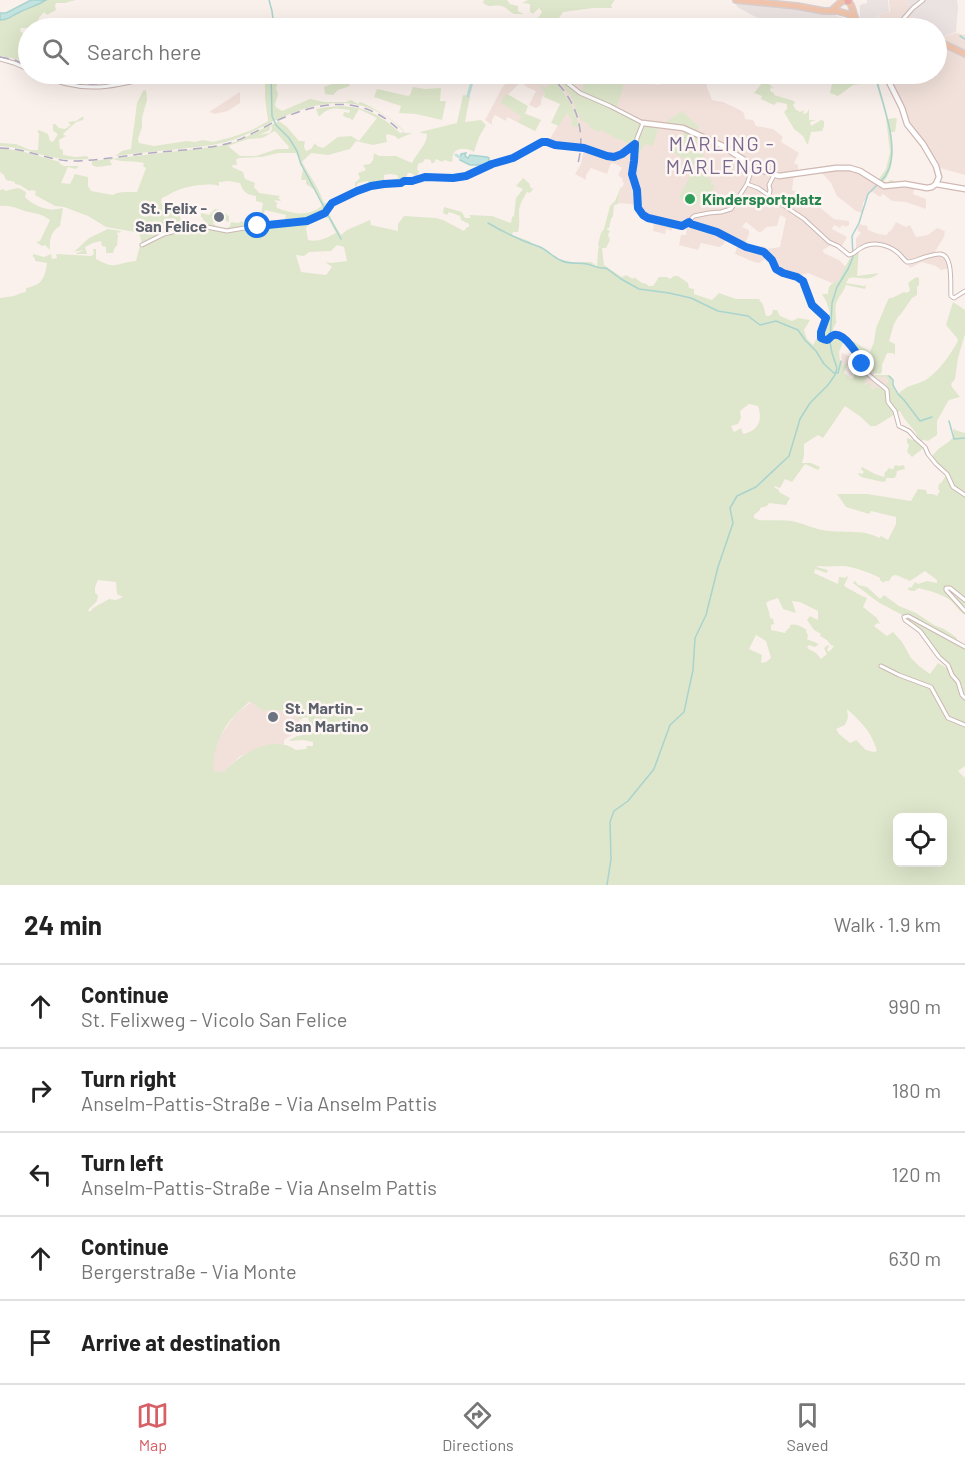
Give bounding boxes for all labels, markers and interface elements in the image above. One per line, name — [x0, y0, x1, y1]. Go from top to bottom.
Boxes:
search box — [18, 18, 947, 84]
icon: search — [39, 35, 72, 68]
text: Search here — [87, 38, 201, 64]
district label: MARLING - MARLENGO — [666, 131, 778, 178]
place label: Kindersportplatz — [702, 189, 822, 208]
marker: Kindersportplatz — [683, 192, 697, 206]
place label: St. Felix - San Felice — [135, 198, 207, 235]
marker: St. Felix - San Felice — [212, 210, 226, 224]
route start — [244, 212, 270, 238]
route end — [848, 350, 874, 376]
place label: St. Martin - San Martino — [285, 698, 369, 735]
marker: St. Martin - San Martino — [266, 710, 280, 724]
map controls — [893, 813, 947, 867]
button: locate — [893, 813, 947, 867]
text: 24 min — [24, 909, 102, 940]
text: Walk · 1.9 km — [834, 912, 941, 936]
text: Continue — [81, 981, 169, 1007]
icon: ahead — [24, 990, 57, 1023]
text: 990 m — [888, 994, 941, 1018]
text: St. Felixweg - Vicolo San Felice — [81, 1007, 347, 1031]
text: Turn right — [81, 1065, 176, 1091]
icon: right — [24, 1074, 57, 1107]
text: 180 m — [892, 1078, 941, 1102]
text: Anselm-Pattis-Straße - Via Anselm Pattis — [81, 1091, 437, 1115]
text: Turn left — [81, 1149, 164, 1175]
icon: left — [24, 1158, 57, 1191]
text: 120 m — [891, 1162, 941, 1186]
text: Anselm-Pattis-Straße - Via Anselm Pattis — [81, 1175, 437, 1199]
text: Continue — [81, 1233, 169, 1259]
icon: ahead — [24, 1242, 57, 1275]
text: 630 m — [889, 1246, 941, 1270]
text: Bergerstraße - Via Monte — [81, 1259, 297, 1283]
icon: arrive — [24, 1326, 57, 1359]
text: Arrive at destination — [81, 1329, 280, 1355]
tab: Map — [136, 1399, 169, 1454]
tab: Directions — [442, 1399, 514, 1454]
tab: Saved — [787, 1399, 829, 1454]

